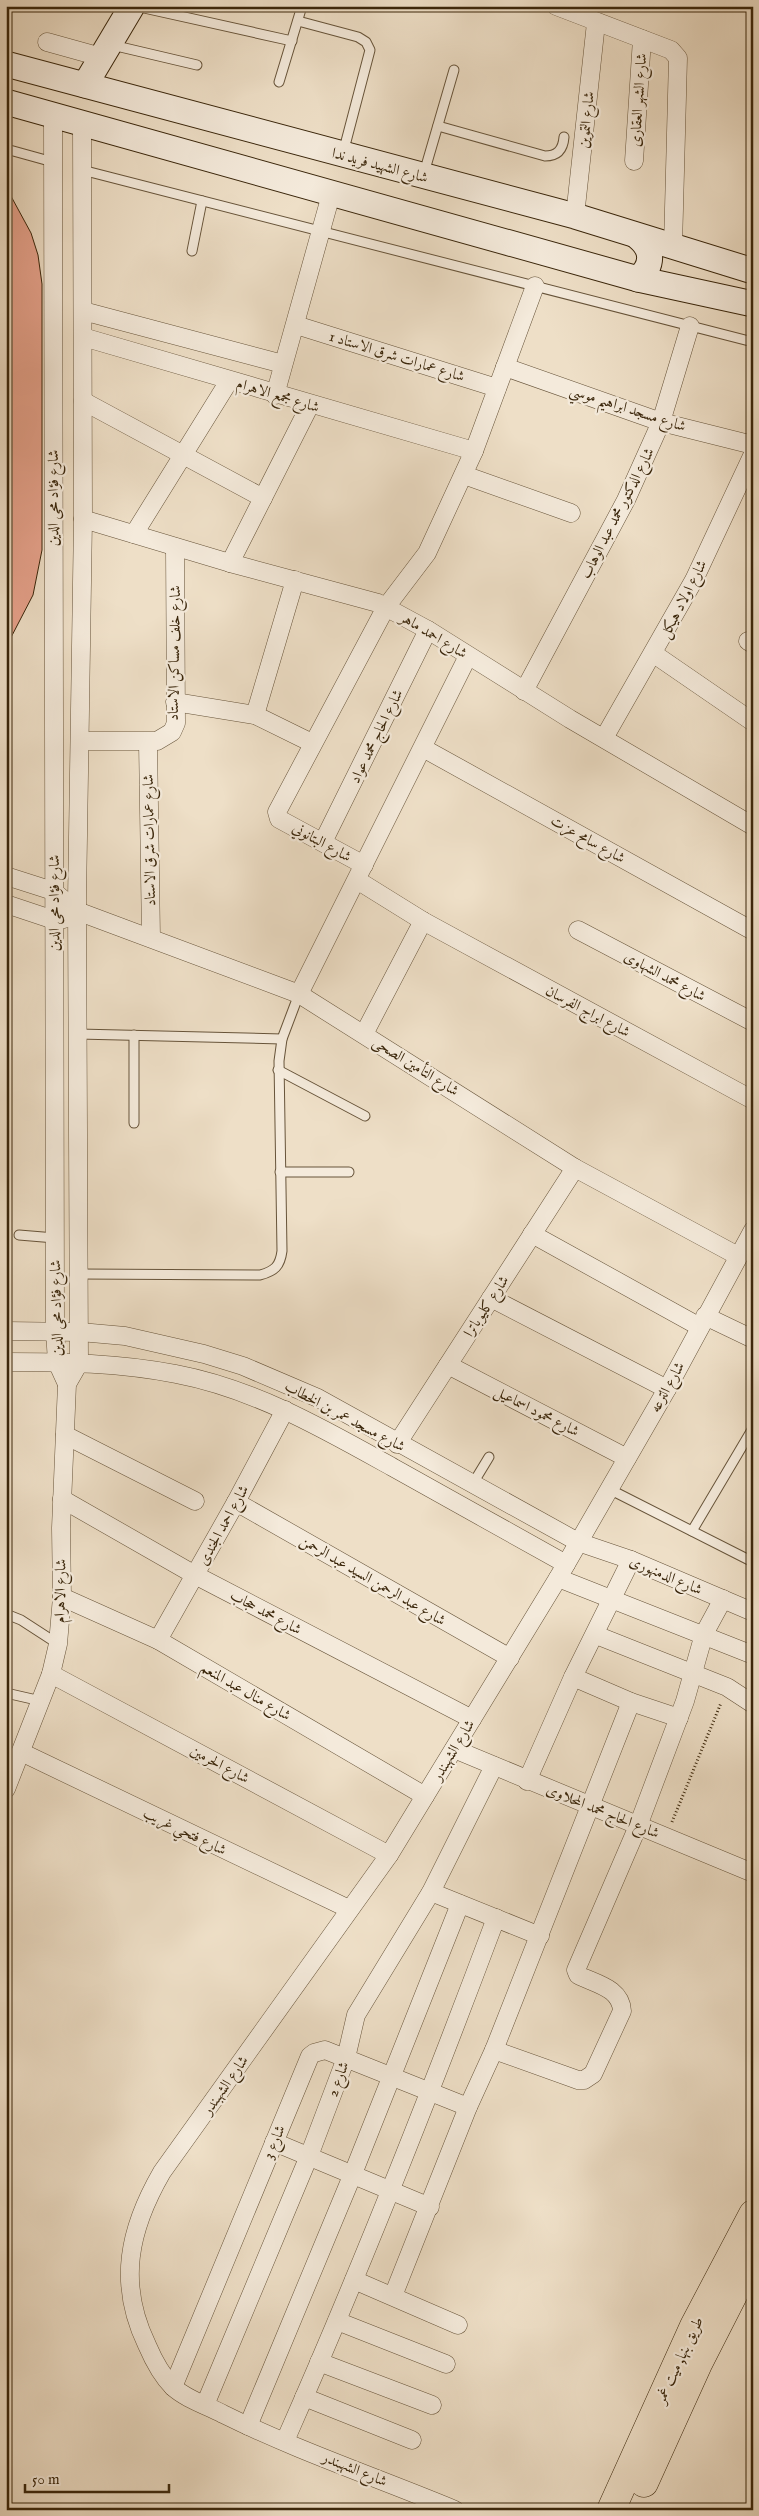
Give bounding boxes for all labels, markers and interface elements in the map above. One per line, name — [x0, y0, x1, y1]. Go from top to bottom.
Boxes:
street label: شارع الشهر العقارى — [626, 52, 654, 148]
street label: شارع التموين — [574, 91, 602, 150]
street label: شارع الشهيد فريد ندا — [329, 144, 430, 190]
street label: شارع عمارات شرق الاستاد 1 — [326, 327, 467, 389]
street label: شارع مجمع الاهرام — [233, 374, 322, 421]
street label: شارع مسجد ابراهيم موسي — [566, 381, 688, 441]
street label: شارع الدكتور محمد عبد الوهاب — [576, 444, 661, 583]
street label: شارع فؤاد محى الدين — [44, 450, 66, 546]
street label: شارع اولاد هيكل — [656, 557, 714, 643]
street label: شارع خلف مساكن الاستاد — [164, 585, 188, 721]
street label: شارع احمد ماهر — [393, 607, 471, 665]
street label: شارع الحاج محمد عواد — [345, 686, 410, 788]
street label: شارع عمارات شرق الاستاد — [139, 774, 163, 906]
street label: شارع سامح عزت — [545, 811, 629, 871]
street label: شارع البتانوني — [287, 818, 355, 869]
street label: شارع فؤاد محى الدين — [45, 855, 67, 951]
street label: شارع محمد الشهاوى — [619, 947, 709, 1009]
street label: شارع ابراج الفرسان — [541, 981, 633, 1044]
street label: شارع التأمين الصحى — [367, 1031, 464, 1103]
street label: شارع فؤاد محى الدين — [46, 1259, 70, 1356]
street label: شارع كليوباترا — [459, 1272, 516, 1342]
street label: شارع الترعه — [646, 1359, 692, 1417]
street label: شارع مسجد عمر بن الخطاب — [280, 1377, 408, 1459]
street label: شارع محمود اسماعيل — [490, 1382, 583, 1444]
street label: شارع احمد الجندى — [194, 1482, 256, 1570]
street label: شارع عبد الرحمن السيد عبد الرحمن — [295, 1531, 449, 1633]
street label: شارع الدمنهورى — [625, 1552, 705, 1602]
street label: شارع الاهرام — [50, 1559, 74, 1623]
street label: شارع محمد حجاب — [225, 1586, 305, 1642]
street label: شارع منال عبد المنعم — [195, 1658, 294, 1728]
street label: شارع الشهبندر — [427, 1716, 482, 1788]
street label: شارع الحرمين — [185, 1741, 253, 1791]
street label: شارع الحاج محمد المحلاوى — [542, 1780, 662, 1846]
street label: شارع فتحي غريب — [138, 1803, 229, 1863]
street label: شارع الشهبندر — [197, 2052, 255, 2122]
street label: شارع 2 — [323, 2059, 356, 2101]
street label: شارع 3 — [259, 2122, 293, 2163]
street label: طريق بنها, ميت غمر — [650, 2314, 708, 2408]
street label: شارع الشهبندر — [317, 2447, 390, 2494]
scale bar — [25, 2461, 169, 2493]
text: 50 m — [32, 2470, 60, 2489]

